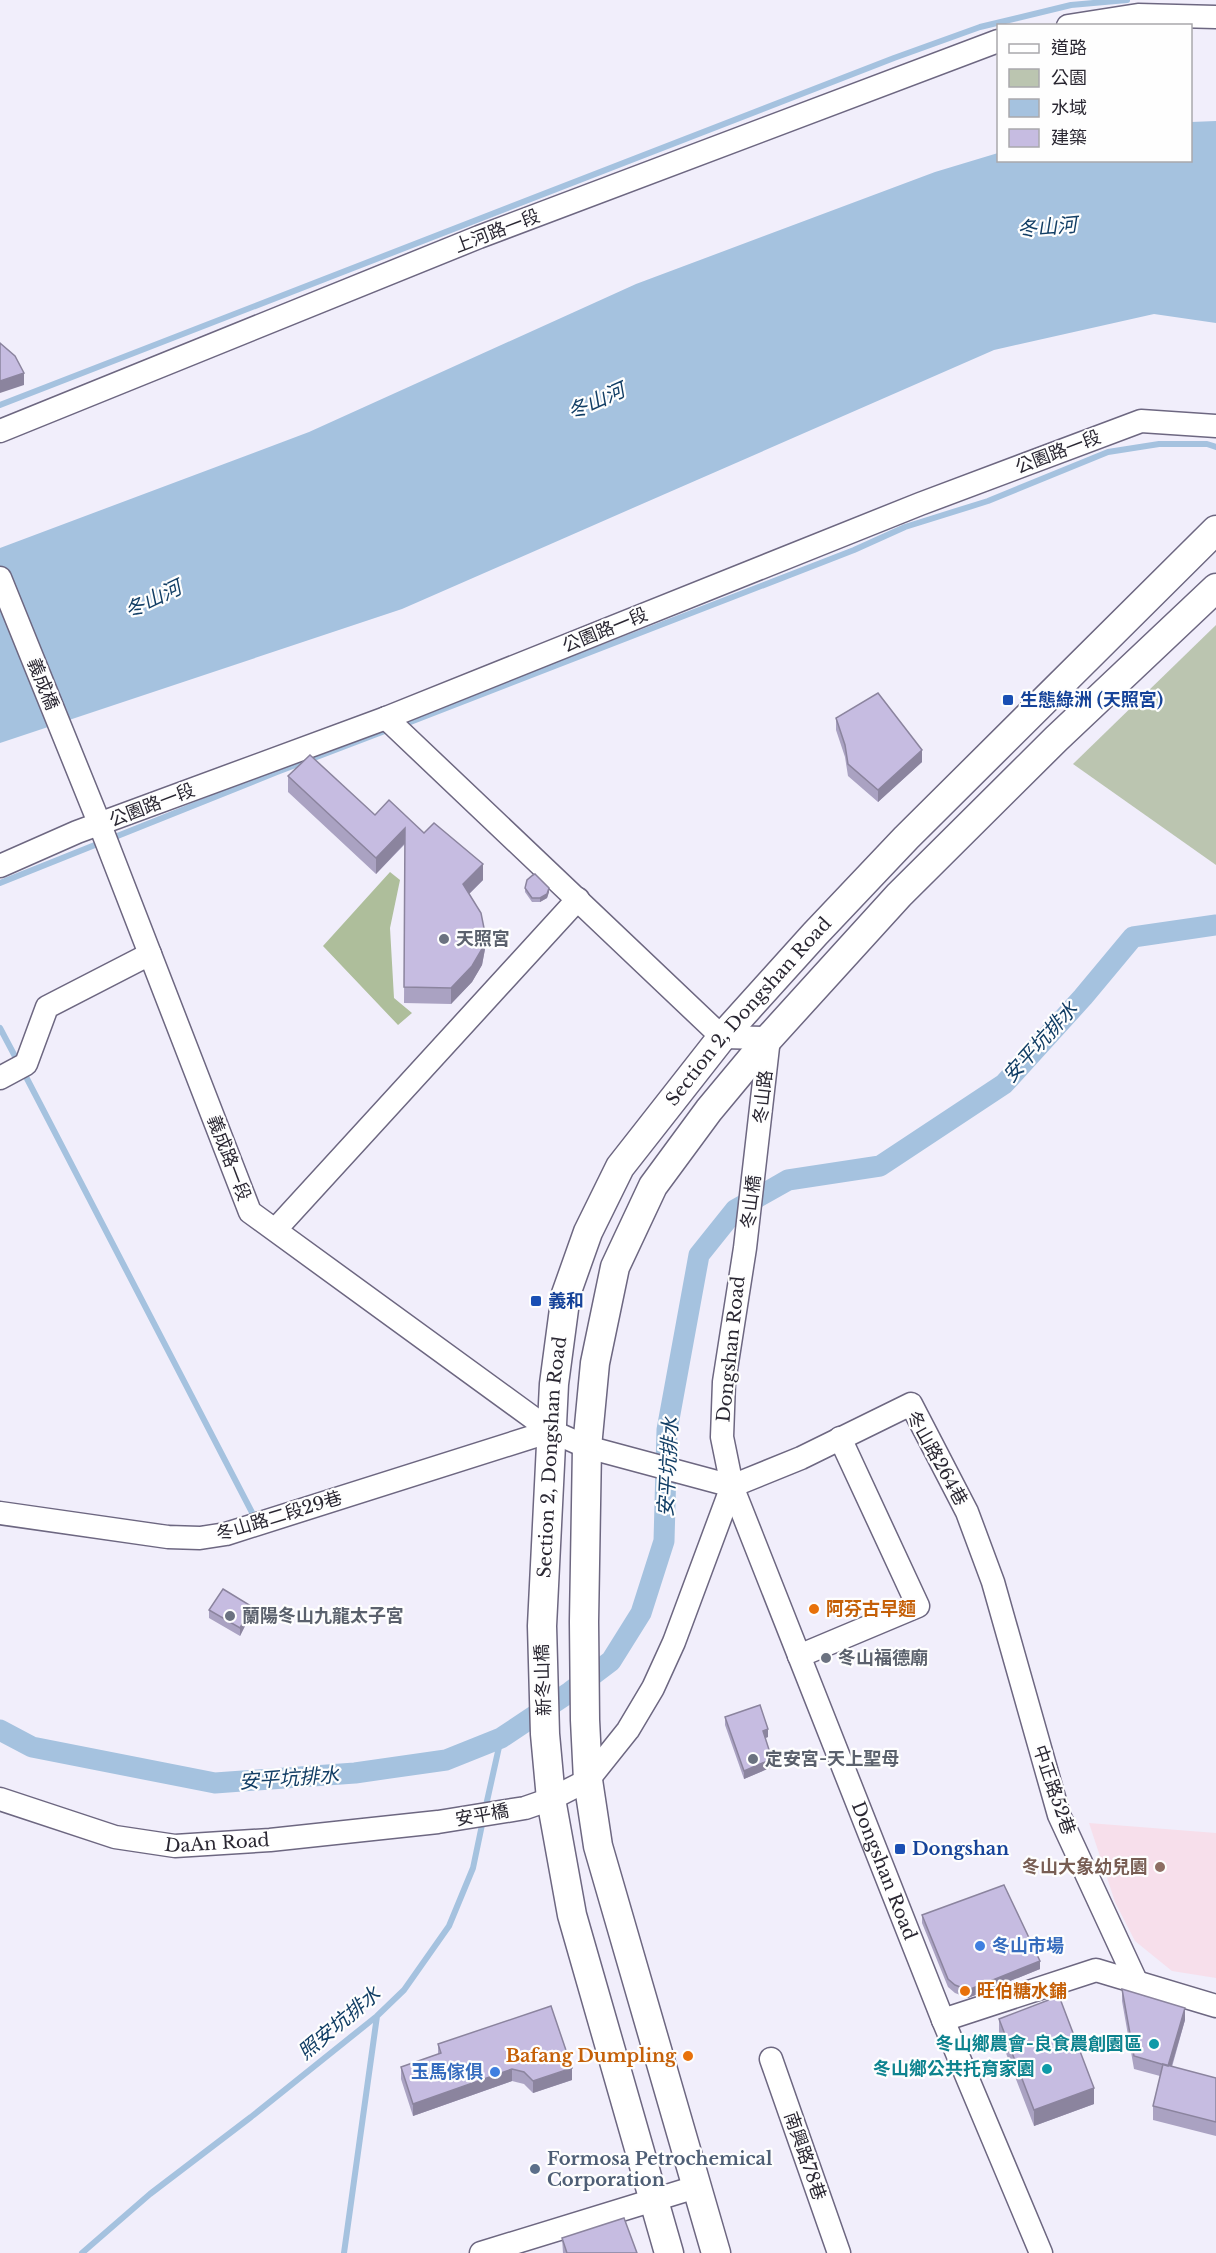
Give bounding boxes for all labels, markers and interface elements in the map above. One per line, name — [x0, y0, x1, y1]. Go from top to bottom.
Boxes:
legend — [997, 24, 1192, 162]
text: 道路 — [1051, 37, 1087, 59]
text: 公園 — [1051, 67, 1087, 89]
text: 水域 — [1051, 97, 1087, 119]
text: 建築 — [1051, 127, 1087, 149]
street label: 上河路一段 — [451, 205, 543, 257]
water label: 冬山河 — [1016, 212, 1082, 242]
water label: 冬山河 — [564, 376, 632, 424]
street label: 公園路一段 — [1012, 426, 1104, 478]
water label: 冬山河 — [121, 573, 189, 623]
street label: 公園路一段 — [559, 603, 651, 657]
street label: 義成橋 — [23, 655, 63, 713]
place label: 生態綠洲 (天照宮) — [1020, 689, 1163, 711]
marker: 生態綠洲 (天照宮) — [1001, 693, 1015, 707]
street label: 公園路一段 — [106, 779, 198, 831]
street label: Section 2, Dongshan Road — [661, 913, 836, 1110]
place label: 天照宮 — [456, 928, 510, 950]
marker: 天照宮 — [437, 932, 451, 946]
water label: 安平坑排水 — [998, 996, 1083, 1087]
street label: 冬山路 — [749, 1069, 777, 1125]
street label: 義成路一段 — [203, 1112, 255, 1204]
street label: 冬山橋 — [737, 1174, 765, 1230]
street label: Dongshan Road — [712, 1275, 750, 1423]
place label: 義和 — [548, 1290, 584, 1312]
marker: 義和 — [529, 1294, 543, 1308]
street label: Section 2, Dongshan Road — [533, 1335, 571, 1578]
street label: 冬山路264巷 — [902, 1407, 972, 1509]
water label: 安平坑排水 — [653, 1415, 683, 1518]
street label: 冬山路二段29巷 — [213, 1486, 345, 1546]
place label: 阿芬古早麵 — [826, 1598, 916, 1620]
marker: 阿芬古早麵 — [807, 1602, 821, 1616]
place label: 蘭陽冬山九龍太子宮 — [242, 1605, 404, 1627]
marker: 蘭陽冬山九龍太子宮 — [223, 1609, 237, 1623]
street label: 新冬山橋 — [531, 1644, 555, 1716]
place label: 冬山福德廟 — [838, 1647, 928, 1669]
marker: 冬山福德廟 — [819, 1651, 833, 1665]
street label: 中正路52巷 — [1028, 1742, 1080, 1838]
place label: 定安宮-天上聖母 — [765, 1748, 899, 1770]
marker: 定安宮-天上聖母 — [746, 1752, 760, 1766]
water label: 安平坑排水 — [238, 1762, 341, 1793]
street label: Dongshan Road — [847, 1798, 921, 1943]
street label: 安平橋 — [454, 1799, 510, 1831]
street label: DaAn Road — [163, 1829, 270, 1858]
place label: Dongshan — [912, 1838, 1009, 1860]
marker: Dongshan — [893, 1842, 907, 1856]
place label: 冬山大象幼兒園 — [1022, 1856, 1148, 1878]
marker: 冬山大象幼兒園 — [1153, 1860, 1167, 1874]
place label: 冬山市場 — [992, 1935, 1064, 1957]
marker: 冬山市場 — [973, 1939, 987, 1953]
place label: 旺伯糖水鋪 — [977, 1980, 1067, 2002]
water label: 照安坑排水 — [293, 1981, 386, 2064]
marker: 旺伯糖水鋪 — [958, 1984, 972, 1998]
place label: 冬山鄉農會-良食農創園區 — [936, 2033, 1142, 2055]
marker: 冬山鄉農會-良食農創園區 — [1147, 2037, 1161, 2051]
place label: Bafang Dumpling — [506, 2045, 677, 2067]
marker: Bafang Dumpling — [681, 2049, 695, 2063]
place label: 冬山鄉公共托育家園 — [873, 2058, 1035, 2080]
place label: 玉馬傢俱 — [411, 2061, 483, 2083]
marker: 冬山鄉公共托育家園 — [1040, 2062, 1054, 2076]
marker: 玉馬傢俱 — [488, 2065, 502, 2079]
street label: 南興路78巷 — [780, 2109, 830, 2203]
place label: Formosa Petrochemical Corporation — [547, 2148, 773, 2191]
marker: Formosa Petrochemical Corporation — [528, 2162, 542, 2176]

